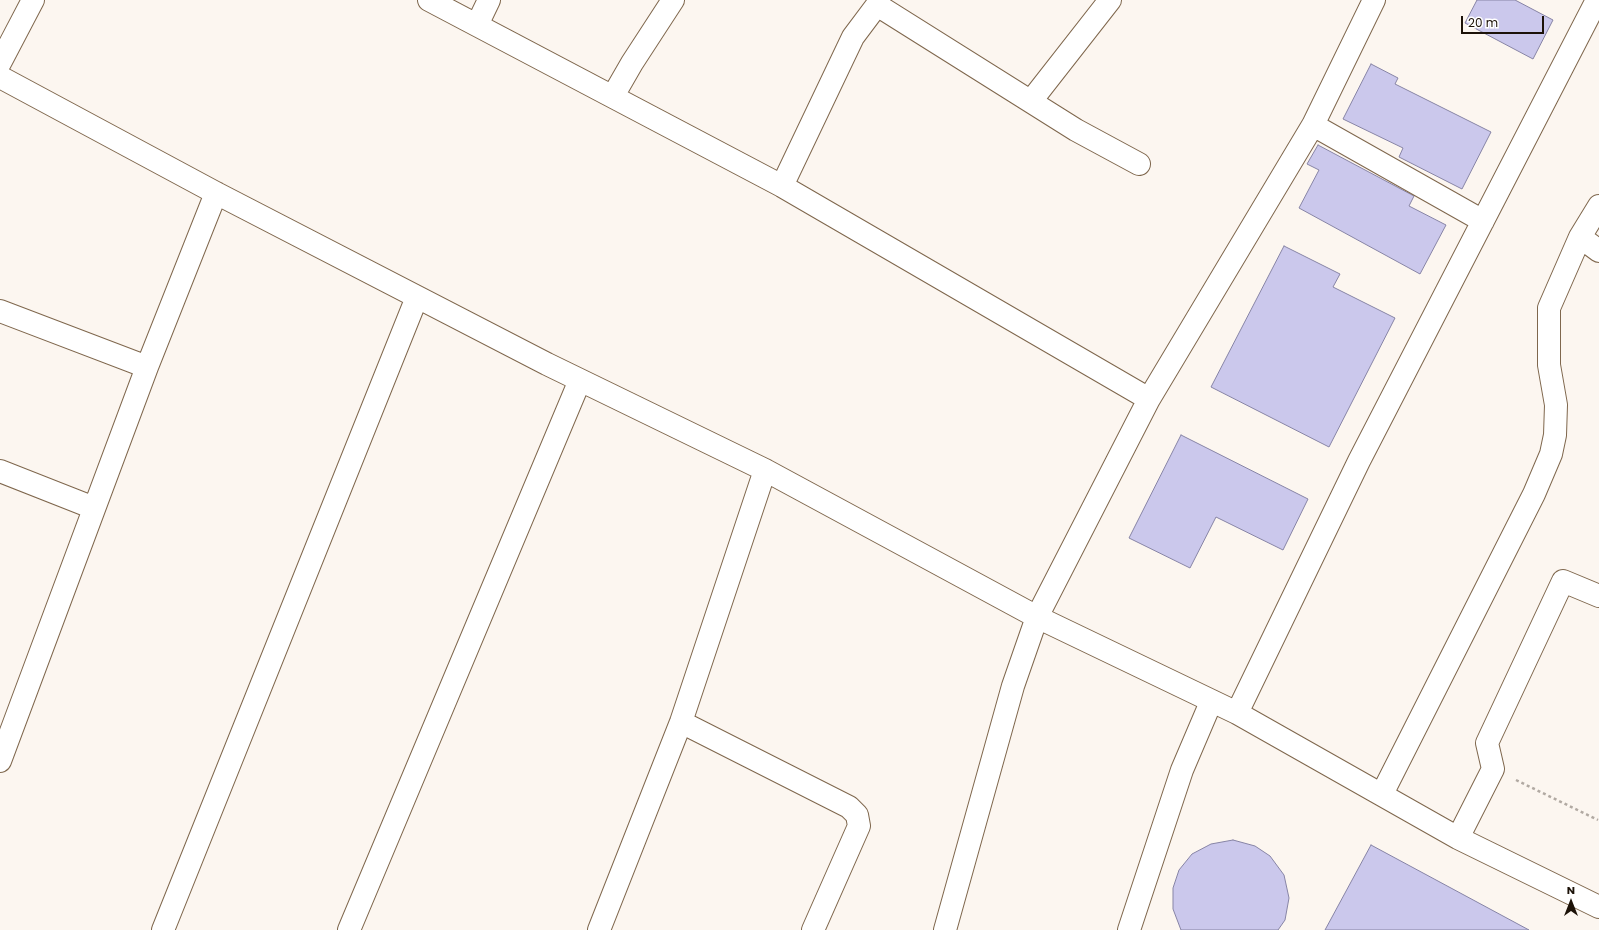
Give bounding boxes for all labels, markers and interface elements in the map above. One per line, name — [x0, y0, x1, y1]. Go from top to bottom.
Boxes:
scale bar — [1463, 8, 1546, 34]
text: 20 m — [1468, 14, 1498, 31]
north arrow — [1551, 882, 1591, 922]
text: N — [1567, 882, 1575, 898]

